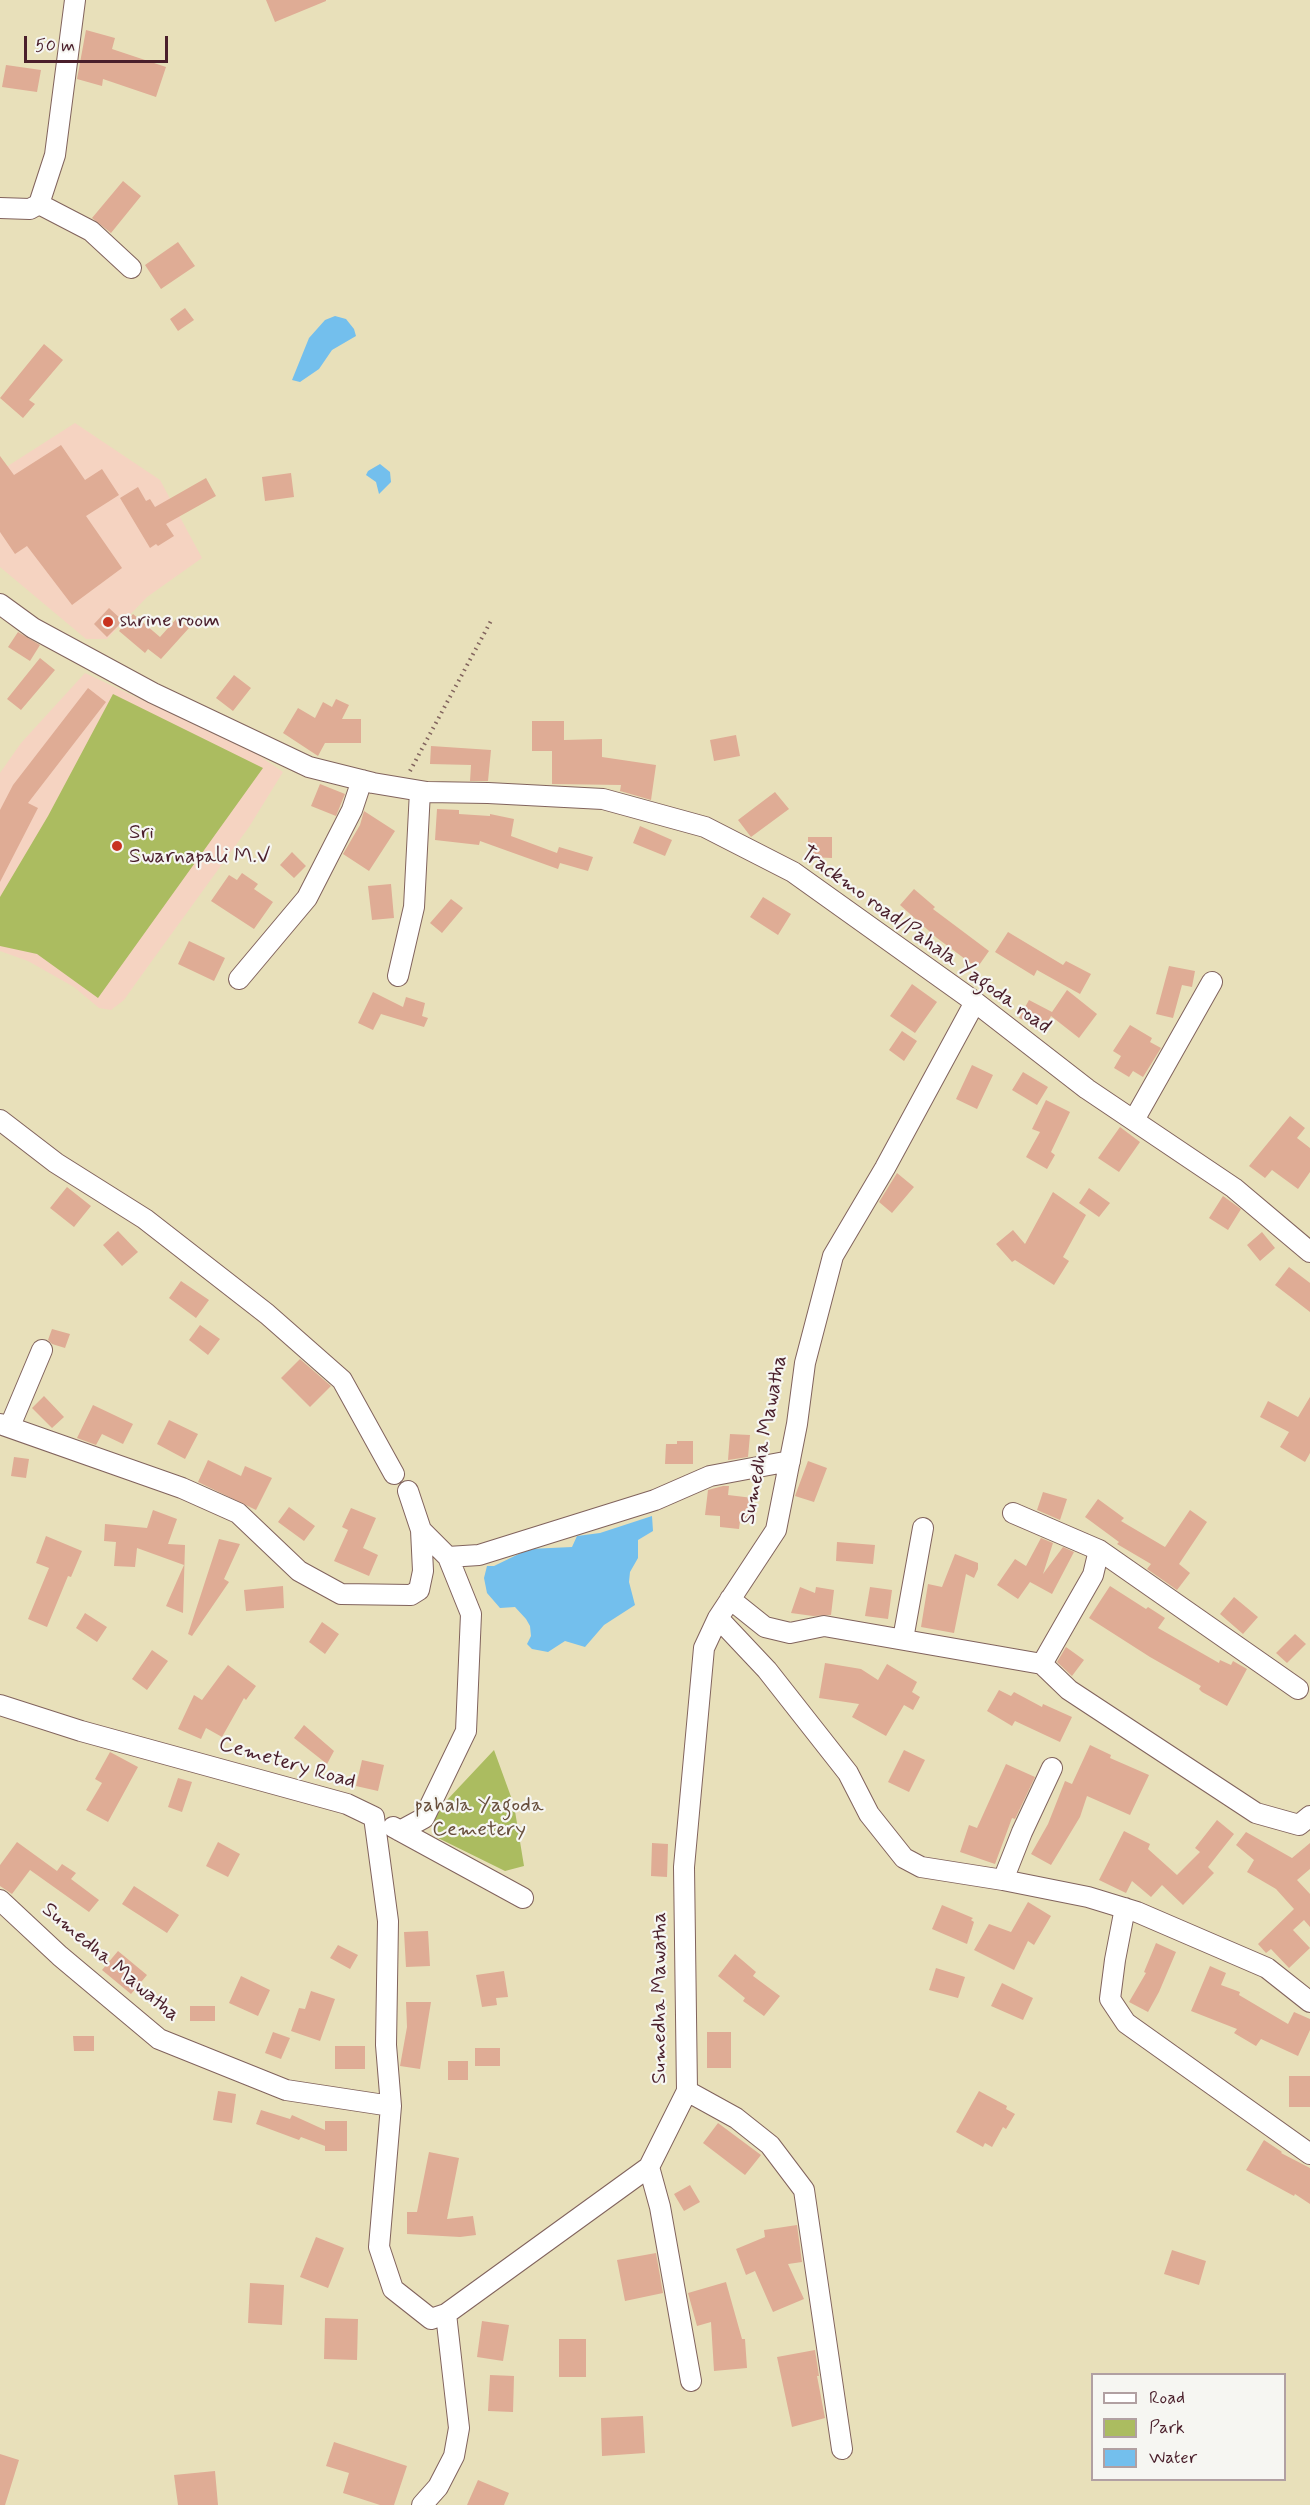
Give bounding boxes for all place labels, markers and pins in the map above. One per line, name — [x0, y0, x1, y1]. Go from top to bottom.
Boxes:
place label: shrine room — [120, 609, 220, 635]
marker: shrine room — [101, 615, 115, 629]
place label: Sri Swarnapali M.V — [129, 821, 270, 871]
marker: Sri Swarnapali M.V — [110, 839, 124, 853]

